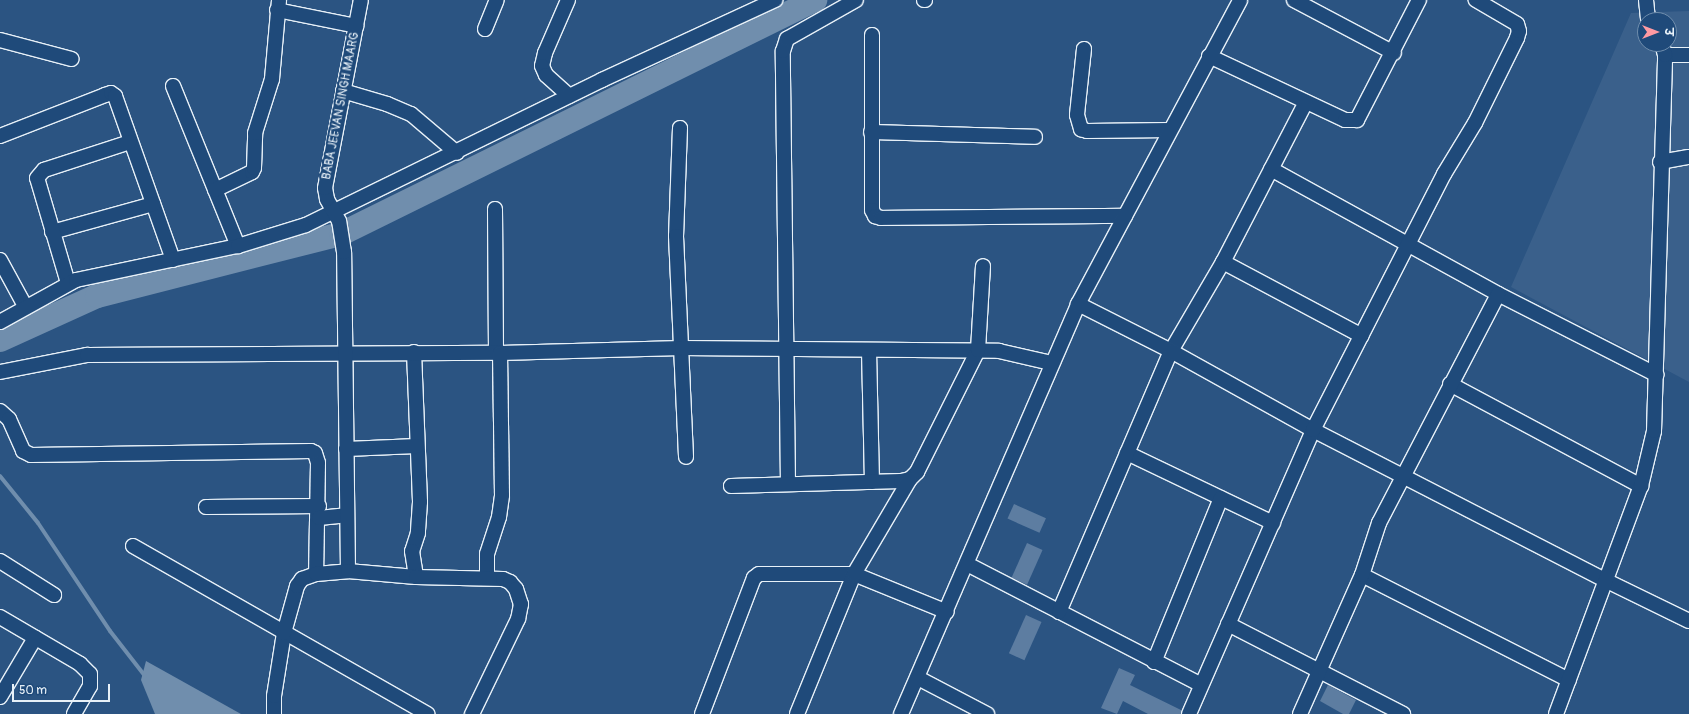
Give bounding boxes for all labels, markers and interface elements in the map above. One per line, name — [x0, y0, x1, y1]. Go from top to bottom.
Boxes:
north arrow — [1637, 12, 1677, 52]
text: उ — [1662, 28, 1675, 36]
street label: BABA JEEVAN SINGH MAARG — [320, 31, 362, 181]
scale bar — [14, 676, 112, 702]
text: 50 m — [19, 683, 47, 698]

